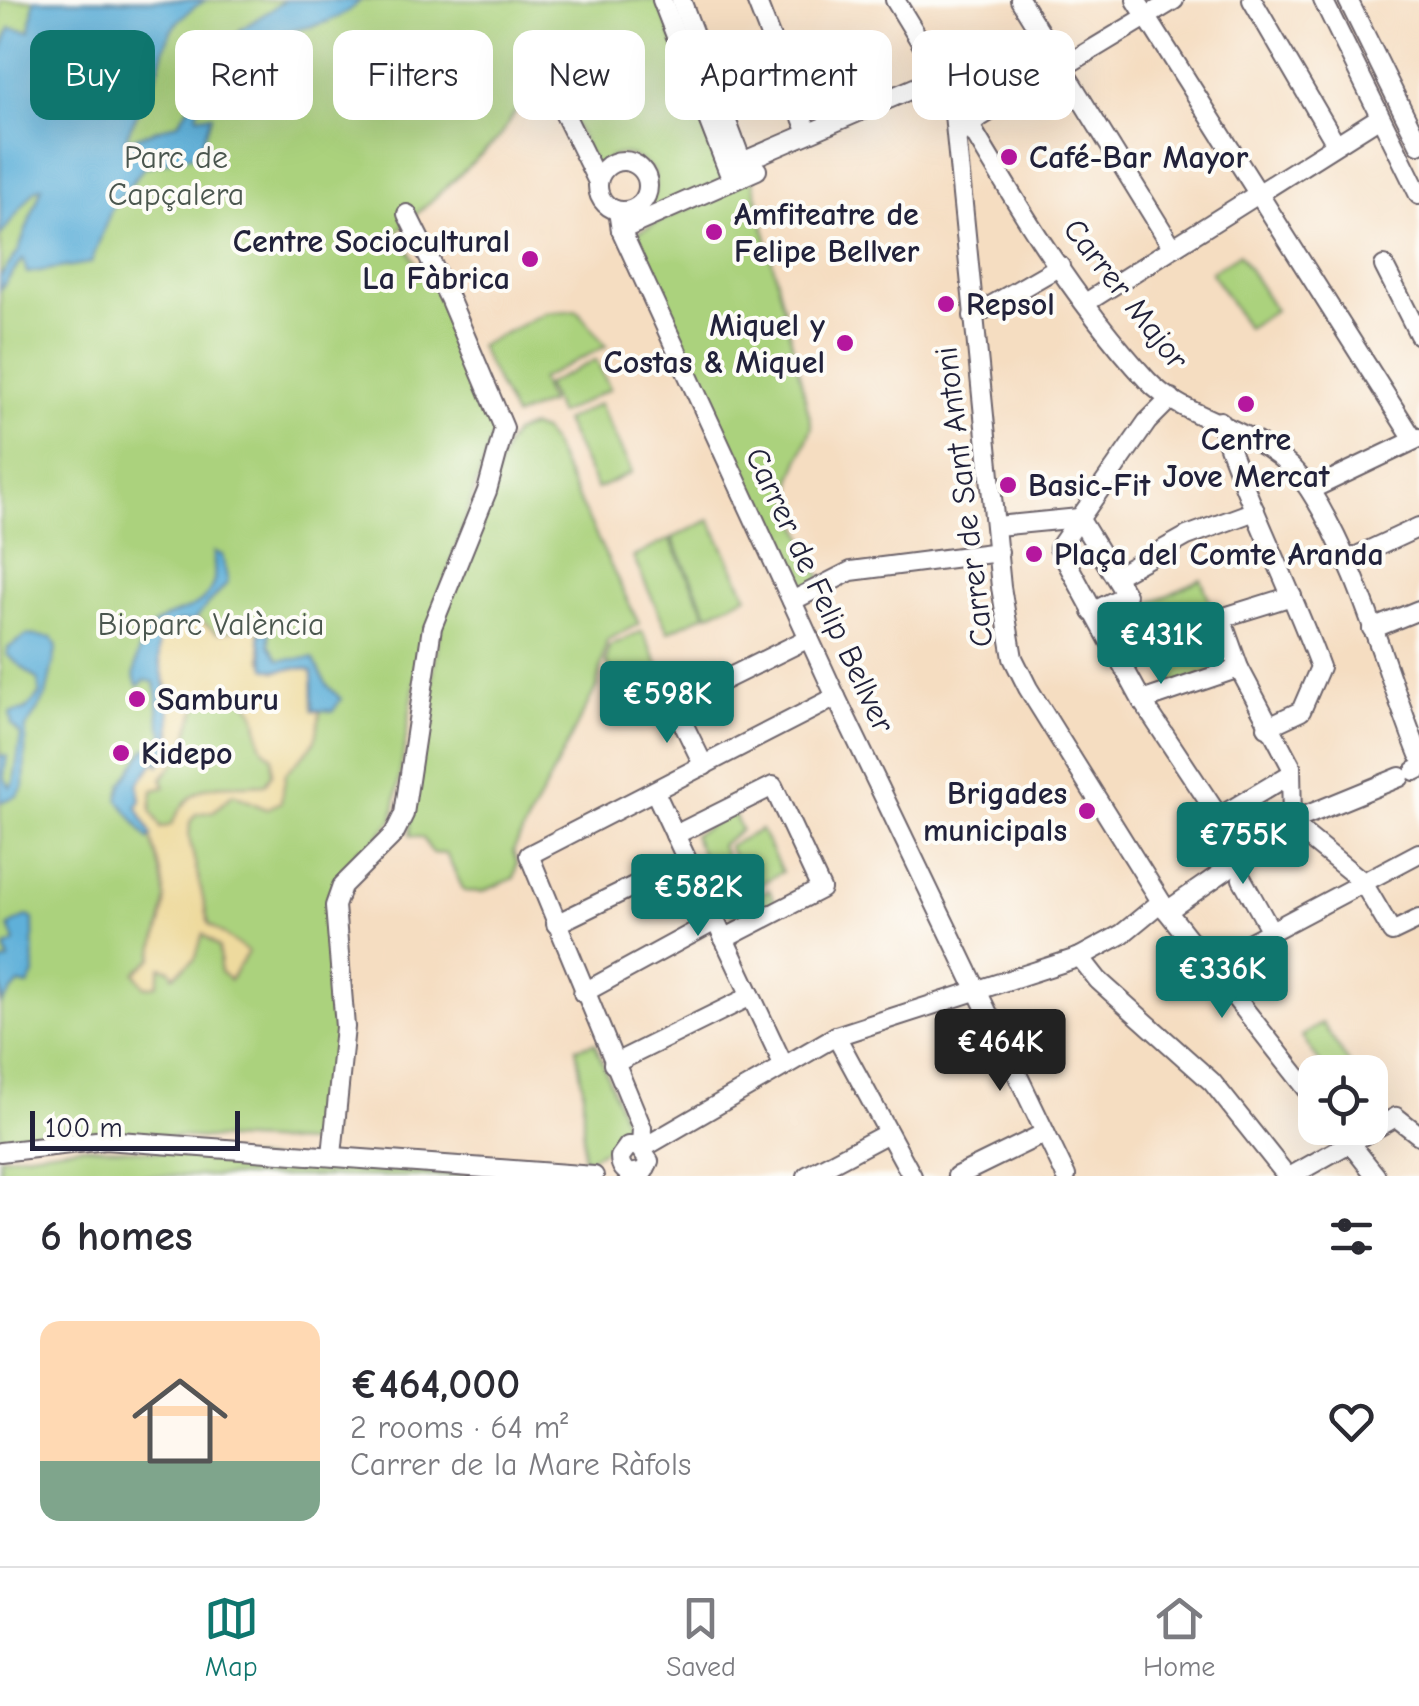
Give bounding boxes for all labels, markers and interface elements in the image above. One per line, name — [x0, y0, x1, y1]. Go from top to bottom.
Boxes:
chip: Buy — [30, 30, 155, 120]
chip: Rent — [175, 30, 313, 120]
chip: Filters — [333, 30, 493, 120]
chip: New — [513, 30, 645, 120]
chip: Apartment — [665, 30, 892, 120]
chip: House — [912, 30, 1075, 120]
park label: Parc de Capçalera — [108, 139, 244, 213]
place label: Café-Bar Mayor — [1029, 139, 1248, 176]
marker: Café-Bar Mayor — [998, 146, 1020, 168]
place label: Amfiteatre de Felipe Bellver — [734, 196, 920, 270]
street label: Carrer Major — [1056, 211, 1196, 377]
marker: Amfiteatre de Felipe Bellver — [703, 221, 725, 243]
place label: Centre Sociocultural La Fàbrica — [233, 223, 510, 297]
marker: Centre Sociocultural La Fàbrica — [519, 248, 541, 270]
place label: Repsol — [966, 286, 1055, 323]
marker: Repsol — [935, 293, 957, 315]
place label: Miquel y Costas & Miquel — [603, 307, 825, 381]
marker: Miquel y Costas & Miquel — [834, 332, 856, 354]
street label: Carrer de Sant Antoni — [927, 345, 1001, 649]
marker: Centre Jove Mercat — [1235, 393, 1257, 415]
place label: Centre Jove Mercat — [1163, 421, 1330, 495]
street label: Carrer de Felip Bellver — [738, 442, 902, 739]
place label: Basic-Fit — [1028, 467, 1151, 504]
marker: Basic-Fit — [997, 474, 1019, 496]
place label: Plaça del Comte Aranda — [1054, 536, 1384, 573]
marker: Plaça del Comte Aranda — [1023, 543, 1045, 565]
pin: €431K — [1091, 602, 1231, 687]
park label: Bioparc València — [97, 606, 325, 643]
text: €431K — [1119, 616, 1203, 653]
pin: €598K — [597, 661, 737, 746]
text: €598K — [622, 675, 712, 712]
place label: Samburu — [157, 681, 279, 718]
marker: Samburu — [126, 688, 148, 710]
place label: Kidepo — [141, 735, 232, 772]
marker: Kidepo — [110, 742, 132, 764]
place label: Brigades municipals — [923, 775, 1067, 849]
marker: Brigades municipals — [1076, 800, 1098, 822]
pin: €755K — [1173, 802, 1313, 887]
text: €755K — [1199, 816, 1287, 853]
pin: €582K — [628, 854, 768, 939]
text: €582K — [653, 868, 743, 905]
pin: €336K — [1152, 936, 1292, 1021]
text: €336K — [1178, 950, 1266, 987]
pin: €464K — [930, 1009, 1070, 1094]
text: €464K — [957, 1023, 1043, 1060]
map controls — [1298, 1055, 1388, 1145]
button: locate — [1298, 1055, 1388, 1145]
scale bar — [30, 1106, 240, 1150]
text: 100 m — [45, 1112, 123, 1144]
icon: filters — [1324, 1209, 1379, 1264]
text: 6 homes — [40, 1212, 193, 1261]
text: €464,000 — [350, 1360, 520, 1409]
icon: home — [120, 1361, 240, 1481]
icon: heart — [1324, 1394, 1379, 1449]
text: 2 rooms · 64 m² — [350, 1409, 568, 1446]
text: Carrer de la Mare Ràfols — [350, 1446, 691, 1483]
tab: Map — [204, 1591, 259, 1683]
tab: Saved — [666, 1591, 736, 1683]
tab: Home — [1143, 1591, 1215, 1683]

